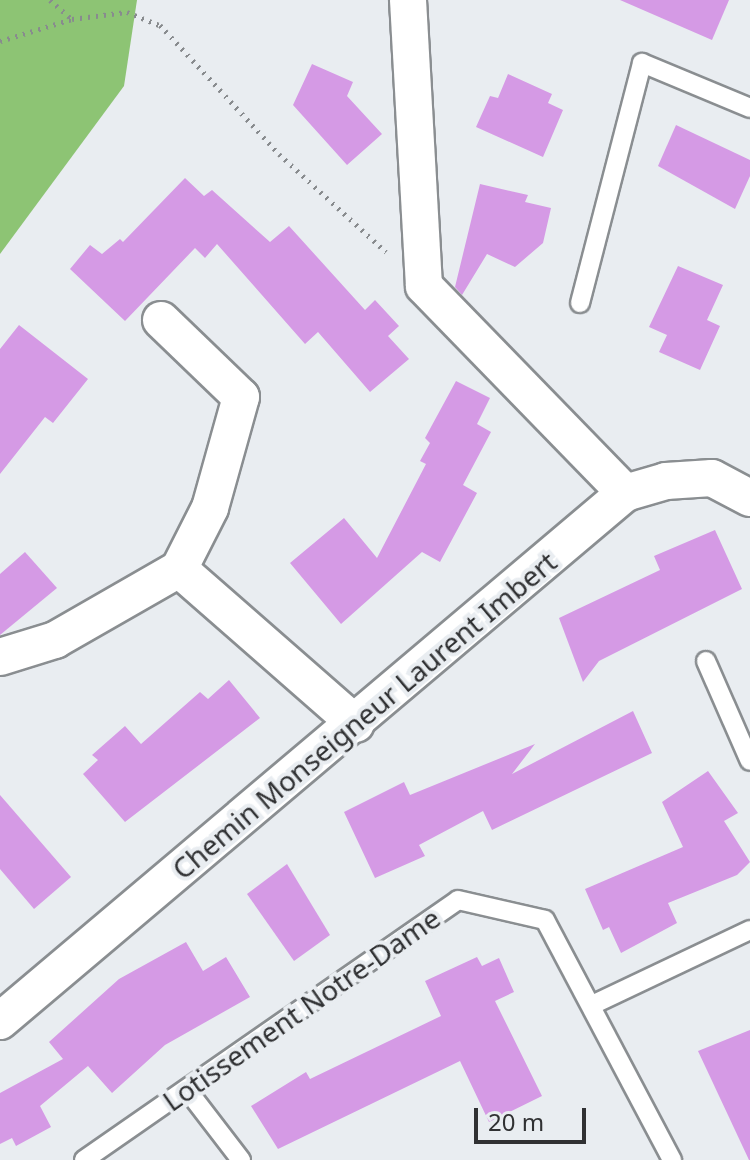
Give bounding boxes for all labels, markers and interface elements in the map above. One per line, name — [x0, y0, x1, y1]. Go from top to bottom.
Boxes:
street label: Chemin Monseigneur Laurent Imbert — [165, 544, 563, 886]
street label: Lotissement Notre-Dame — [156, 900, 446, 1118]
scale bar — [478, 1092, 590, 1142]
text: 20 m — [488, 1105, 544, 1138]

